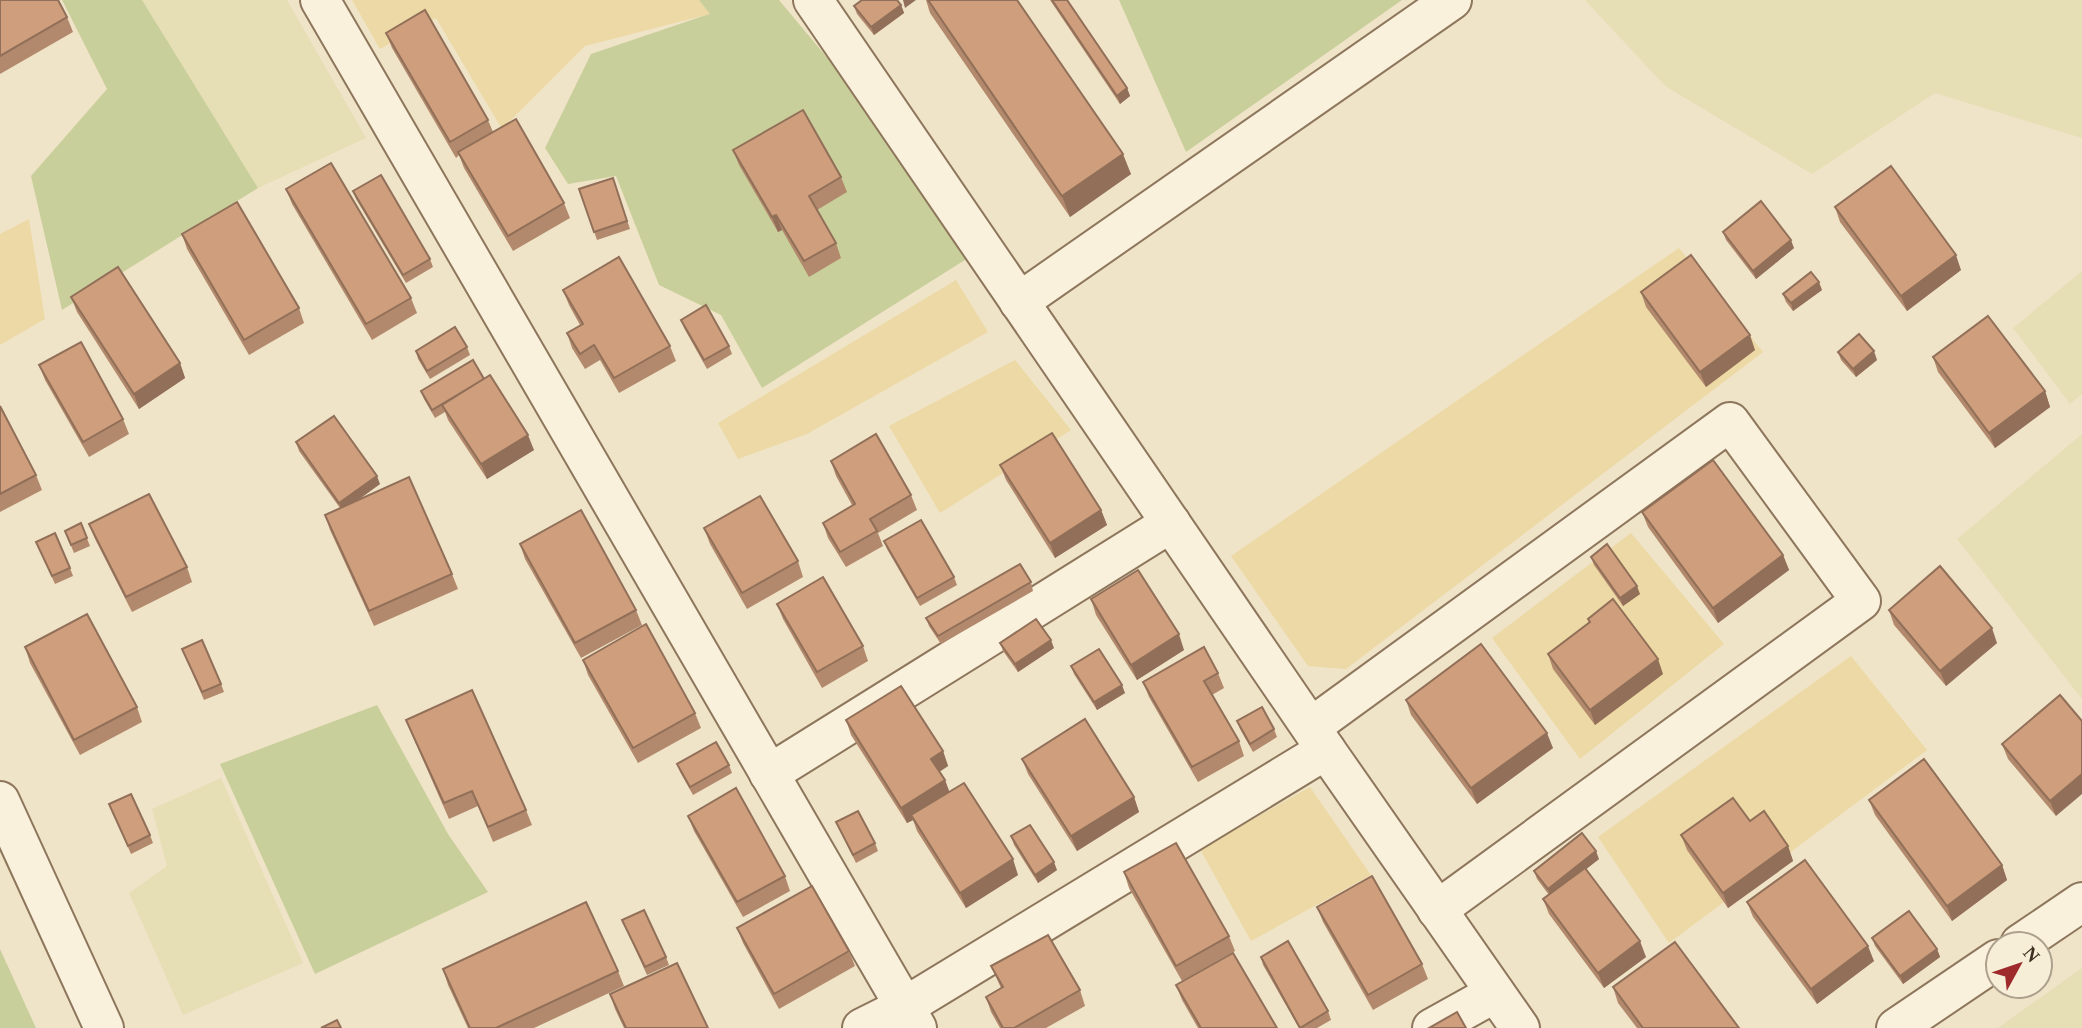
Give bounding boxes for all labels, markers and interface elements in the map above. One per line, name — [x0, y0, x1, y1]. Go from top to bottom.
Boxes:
north arrow — [1984, 930, 2054, 1000]
text: N — [2019, 942, 2044, 967]

